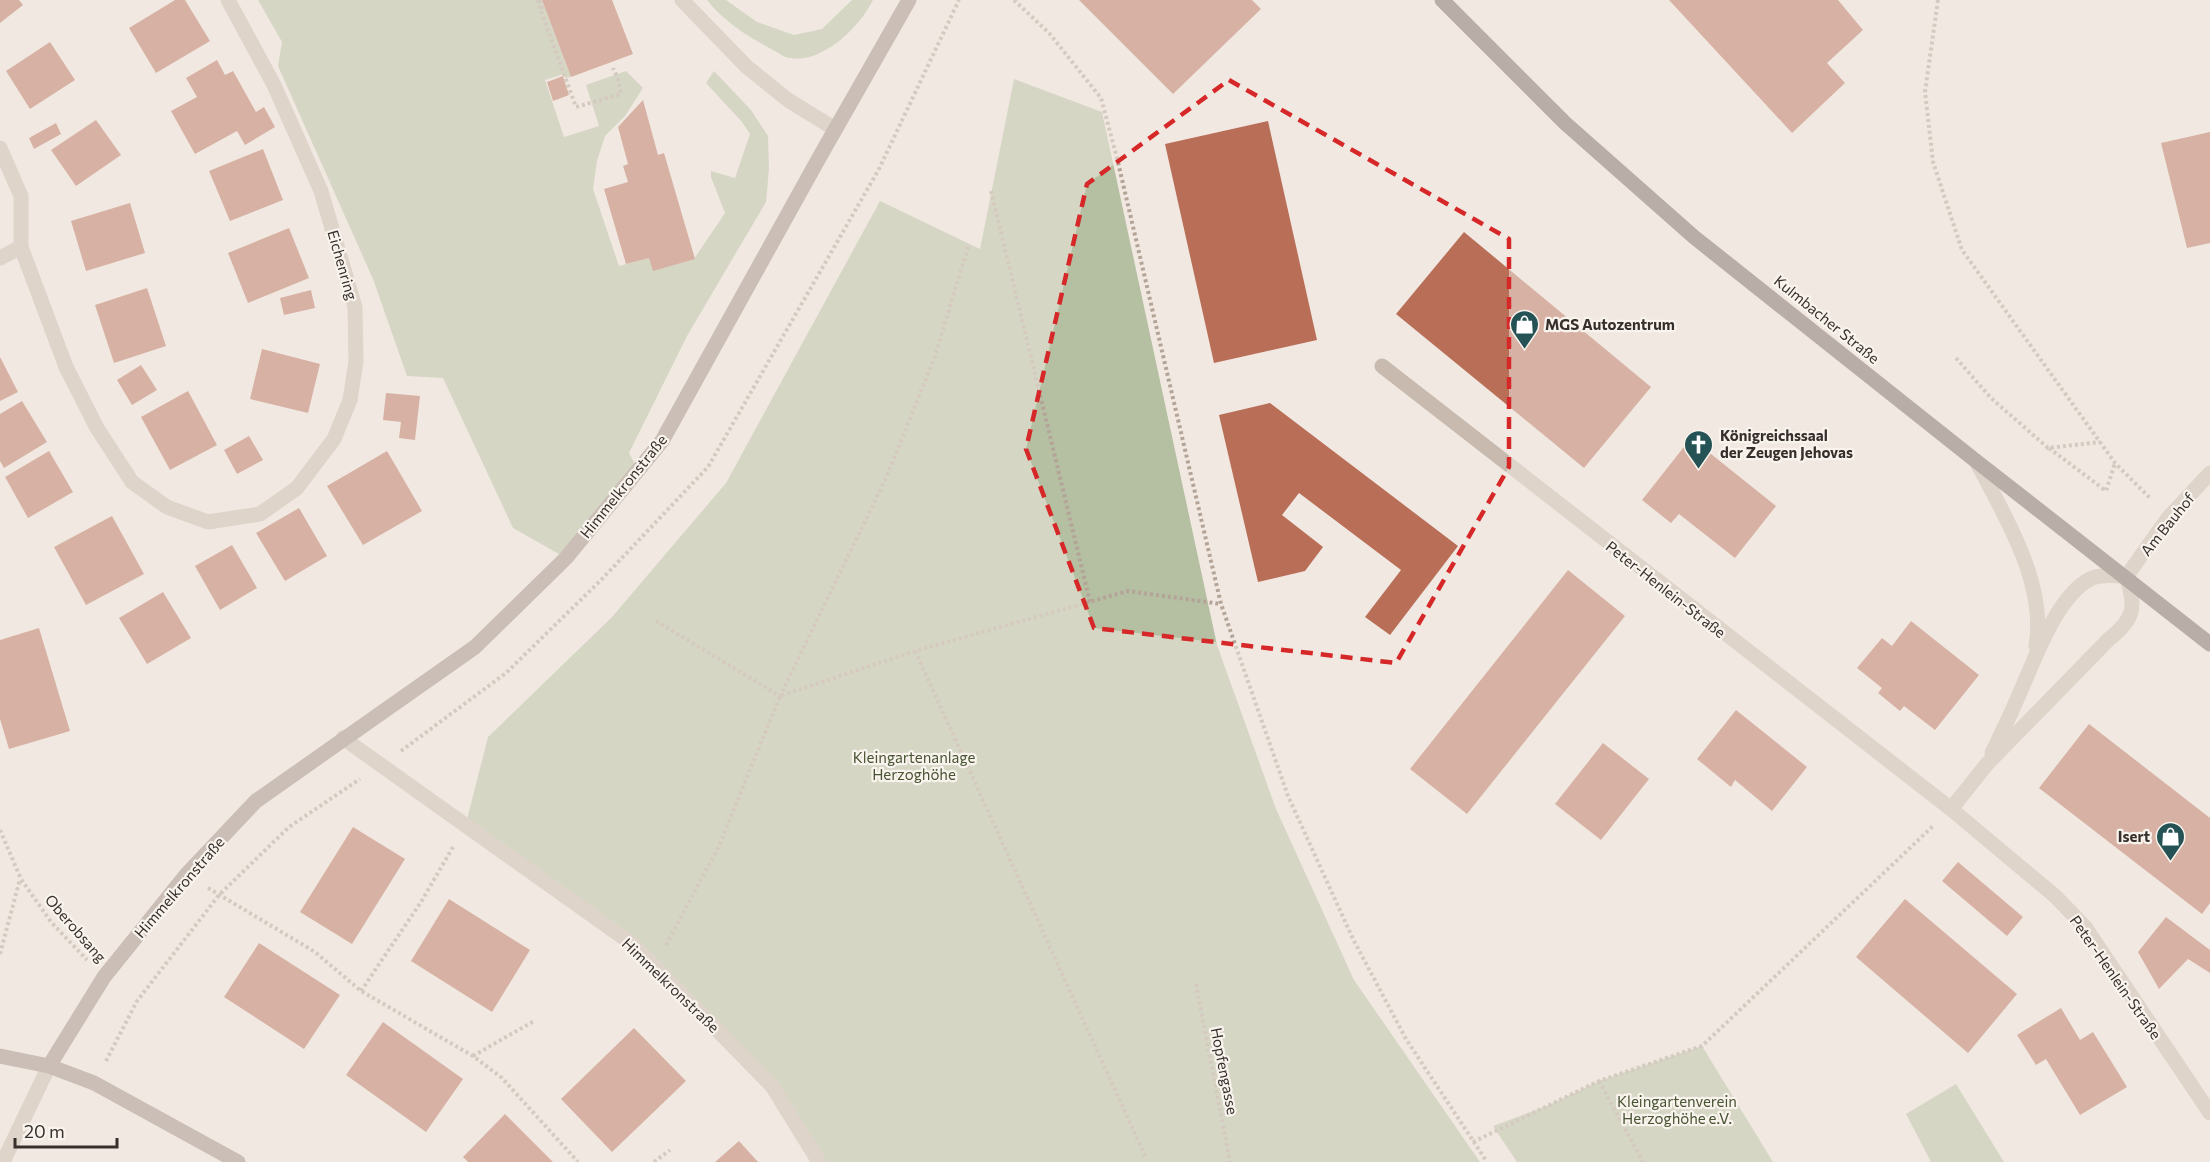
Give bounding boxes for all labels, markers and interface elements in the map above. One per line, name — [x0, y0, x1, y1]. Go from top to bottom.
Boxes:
street label: Eichenring — [324, 228, 362, 302]
street label: Kulmbacher Straße — [1771, 271, 1883, 367]
shop icon: MGS Autozentrum — [1508, 308, 1540, 350]
place label: MGS Autozentrum — [1545, 315, 1675, 333]
place label: Königreichssaal der Zeugen Jehovas — [1720, 426, 1853, 461]
church icon: Königreichssaal der Zeugen Jehovas — [1683, 428, 1715, 470]
street label: Himmelkronstraße — [576, 431, 670, 541]
street label: Am Bauhof — [2136, 489, 2198, 559]
street label: Peter-Henlein-Straße — [1603, 537, 1730, 641]
park label: Kleingartenanlage Herzoghöhe — [853, 748, 975, 783]
shop icon: Isert — [2155, 820, 2187, 862]
place label: Isert — [2118, 827, 2150, 845]
street label: Himmelkronstraße — [130, 833, 228, 941]
street label: Oberobsang — [42, 890, 110, 966]
street label: Peter-Henlein-Straße — [2066, 912, 2166, 1042]
street label: Himmelkronstraße — [619, 934, 723, 1036]
street label: Hopfengasse — [1208, 1026, 1242, 1116]
park label: Kleingartenverein Herzoghöhe e.V. — [1617, 1092, 1737, 1127]
scale bar — [15, 1111, 117, 1149]
text: 20 m — [24, 1120, 65, 1142]

